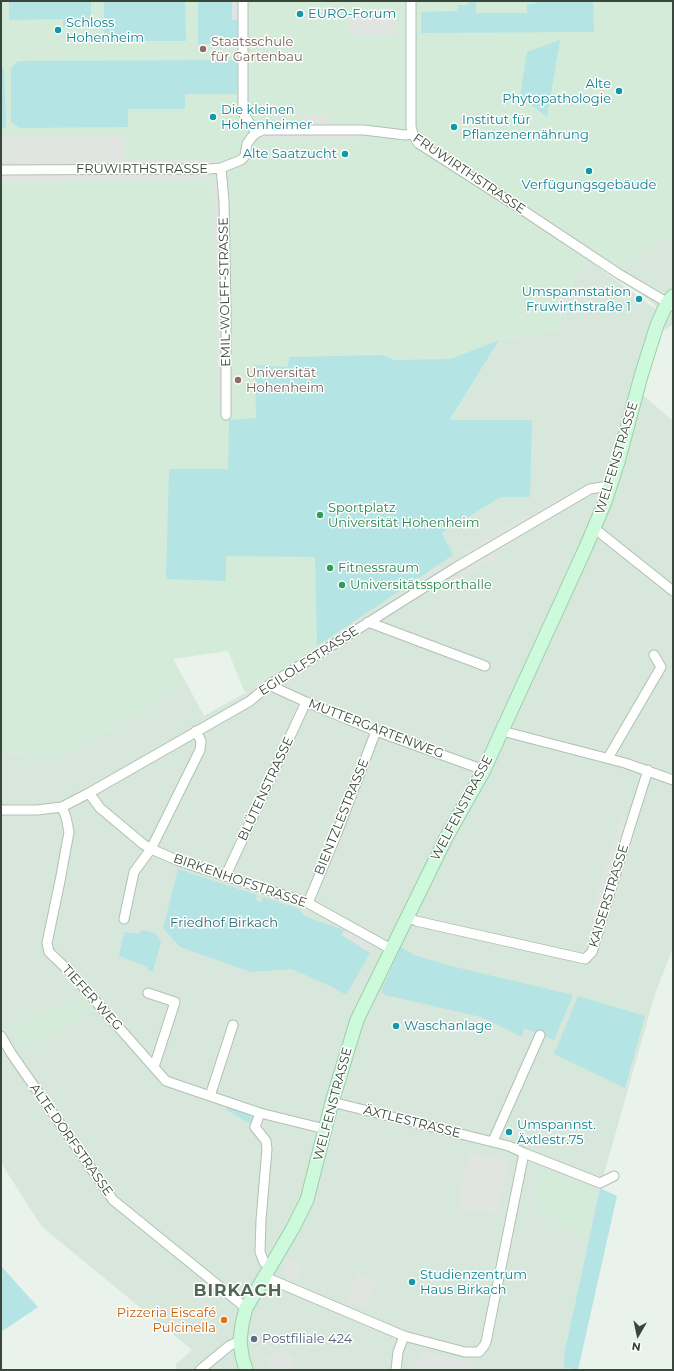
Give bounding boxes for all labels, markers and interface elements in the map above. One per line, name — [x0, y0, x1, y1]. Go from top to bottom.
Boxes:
place label: EURO-Forum — [308, 6, 396, 22]
marker: EURO-Forum — [295, 9, 305, 19]
place label: Schloss Hohenheim — [66, 15, 144, 46]
marker: Schloss Hohenheim — [53, 25, 63, 35]
place label: Staatsschule für Gartenbau — [211, 34, 303, 65]
marker: Staatsschule für Gartenbau — [198, 44, 208, 54]
place label: Alte Phytopathologie — [502, 76, 611, 107]
marker: Alte Phytopathologie — [614, 86, 624, 96]
place label: Die kleinen Hohenheimer — [221, 102, 312, 133]
marker: Die kleinen Hohenheimer — [208, 112, 218, 122]
place label: Institut für Pflanzenernährung — [462, 112, 589, 143]
marker: Institut für Pflanzenernährung — [449, 122, 459, 132]
street label: FRUWIRTHSTRASSE — [410, 131, 528, 217]
place label: Alte Saatzucht — [243, 146, 337, 162]
marker: Alte Saatzucht — [340, 149, 350, 159]
street label: FRUWIRTHSTRASSE — [76, 161, 208, 177]
marker: Verfügungsgebäude — [584, 166, 594, 176]
place label: Verfügungsgebäude — [522, 177, 656, 193]
street label: EMIL-WOLFF-STRASSE — [216, 217, 234, 367]
place label: Umspannstation Fruwirthstraße 1 — [522, 284, 631, 315]
marker: Umspannstation Fruwirthstraße 1 — [634, 294, 644, 304]
place label: Universität Hohenheim — [246, 365, 324, 396]
marker: Universität Hohenheim — [233, 375, 243, 385]
street label: WELFENSTRASSE — [592, 400, 642, 516]
place label: Sportplatz Universität Hohenheim — [328, 500, 480, 531]
marker: Sportplatz Universität Hohenheim — [315, 510, 325, 520]
place label: Fitnessraum — [338, 560, 419, 576]
marker: Fitnessraum — [325, 563, 335, 573]
place label: Universitätssporthalle — [350, 577, 492, 593]
marker: Universitätssporthalle — [337, 580, 347, 590]
street label: EGILOLFSTRASSE — [256, 623, 362, 699]
street label: MUTTERGARTENWEG — [306, 696, 446, 762]
street label: BLÜTENSTRASSE — [235, 735, 297, 843]
street label: WELFENSTRASSE — [428, 753, 496, 863]
street label: BIENTZLESTRASSE — [312, 757, 372, 877]
street label: KAISERSTRASSE — [586, 843, 632, 949]
street label: BIRKENHOFSTRASSE — [171, 851, 309, 911]
park label: Friedhof Birkach — [170, 915, 278, 931]
street label: TIEFER WEG — [59, 962, 125, 1034]
place label: Waschanlage — [404, 1018, 492, 1034]
marker: Waschanlage — [391, 1021, 401, 1031]
street label: WELFENSTRASSE — [310, 1046, 356, 1162]
street label: ALTE DORFSTRASSE — [26, 1081, 116, 1199]
street label: ÄXTLESTRASSE — [362, 1102, 462, 1142]
place label: Umspannst. Äxtlestr.75 — [517, 1117, 596, 1148]
marker: Umspannst. Äxtlestr.75 — [504, 1127, 514, 1137]
place label: Studienzentrum Haus Birkach — [420, 1267, 527, 1298]
marker: Studienzentrum Haus Birkach — [407, 1277, 417, 1287]
district label: BIRKACH — [193, 1281, 283, 1301]
place label: Pizzeria Eiscafé Pulcinella — [117, 1305, 216, 1336]
marker: Pizzeria Eiscafé Pulcinella — [219, 1315, 229, 1325]
north arrow — [618, 1315, 658, 1355]
place label: Postfiliale 424 — [262, 1331, 352, 1347]
marker: Postfiliale 424 — [249, 1334, 259, 1344]
text: N — [631, 1339, 642, 1354]

